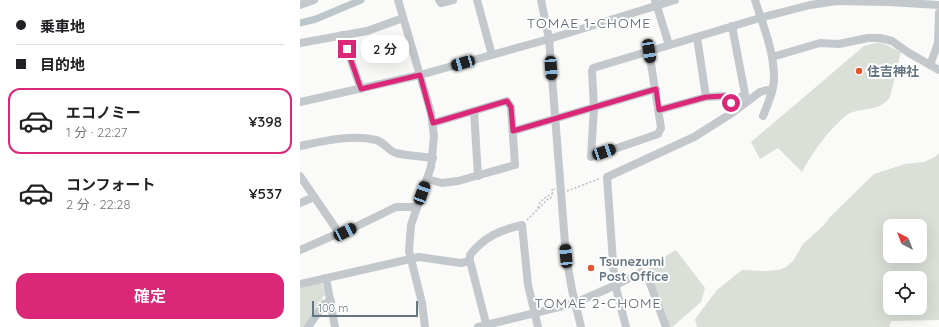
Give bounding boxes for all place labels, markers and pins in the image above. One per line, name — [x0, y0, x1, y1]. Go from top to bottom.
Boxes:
place label: 住吉神社 — [867, 63, 919, 79]
marker: 住吉神社 — [854, 66, 864, 76]
place label: Tsunezumi Post Office — [599, 253, 669, 284]
marker: Tsunezumi Post Office — [586, 263, 596, 273]

